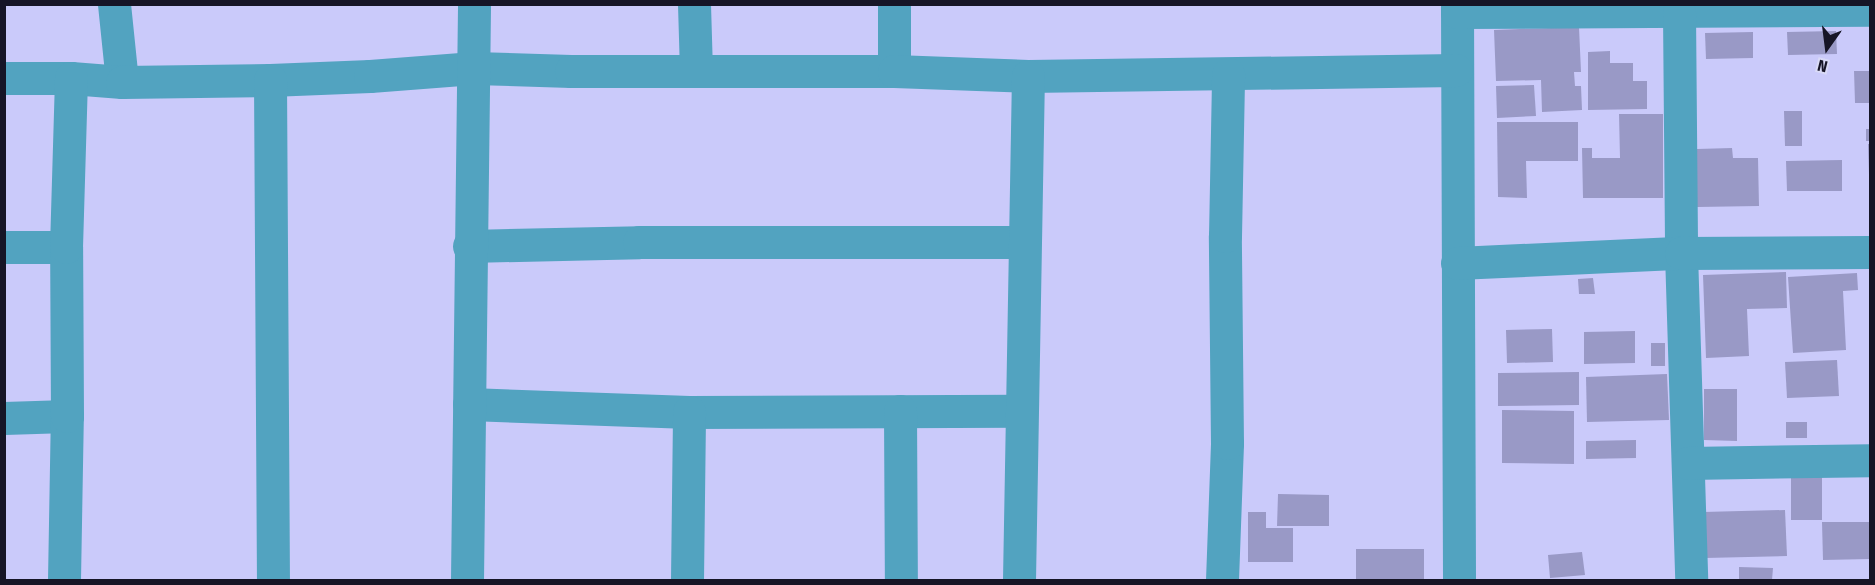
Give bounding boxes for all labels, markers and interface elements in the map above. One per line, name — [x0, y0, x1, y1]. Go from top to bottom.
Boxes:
north arrow — [1797, 18, 1857, 78]
text: N — [1816, 56, 1829, 76]

